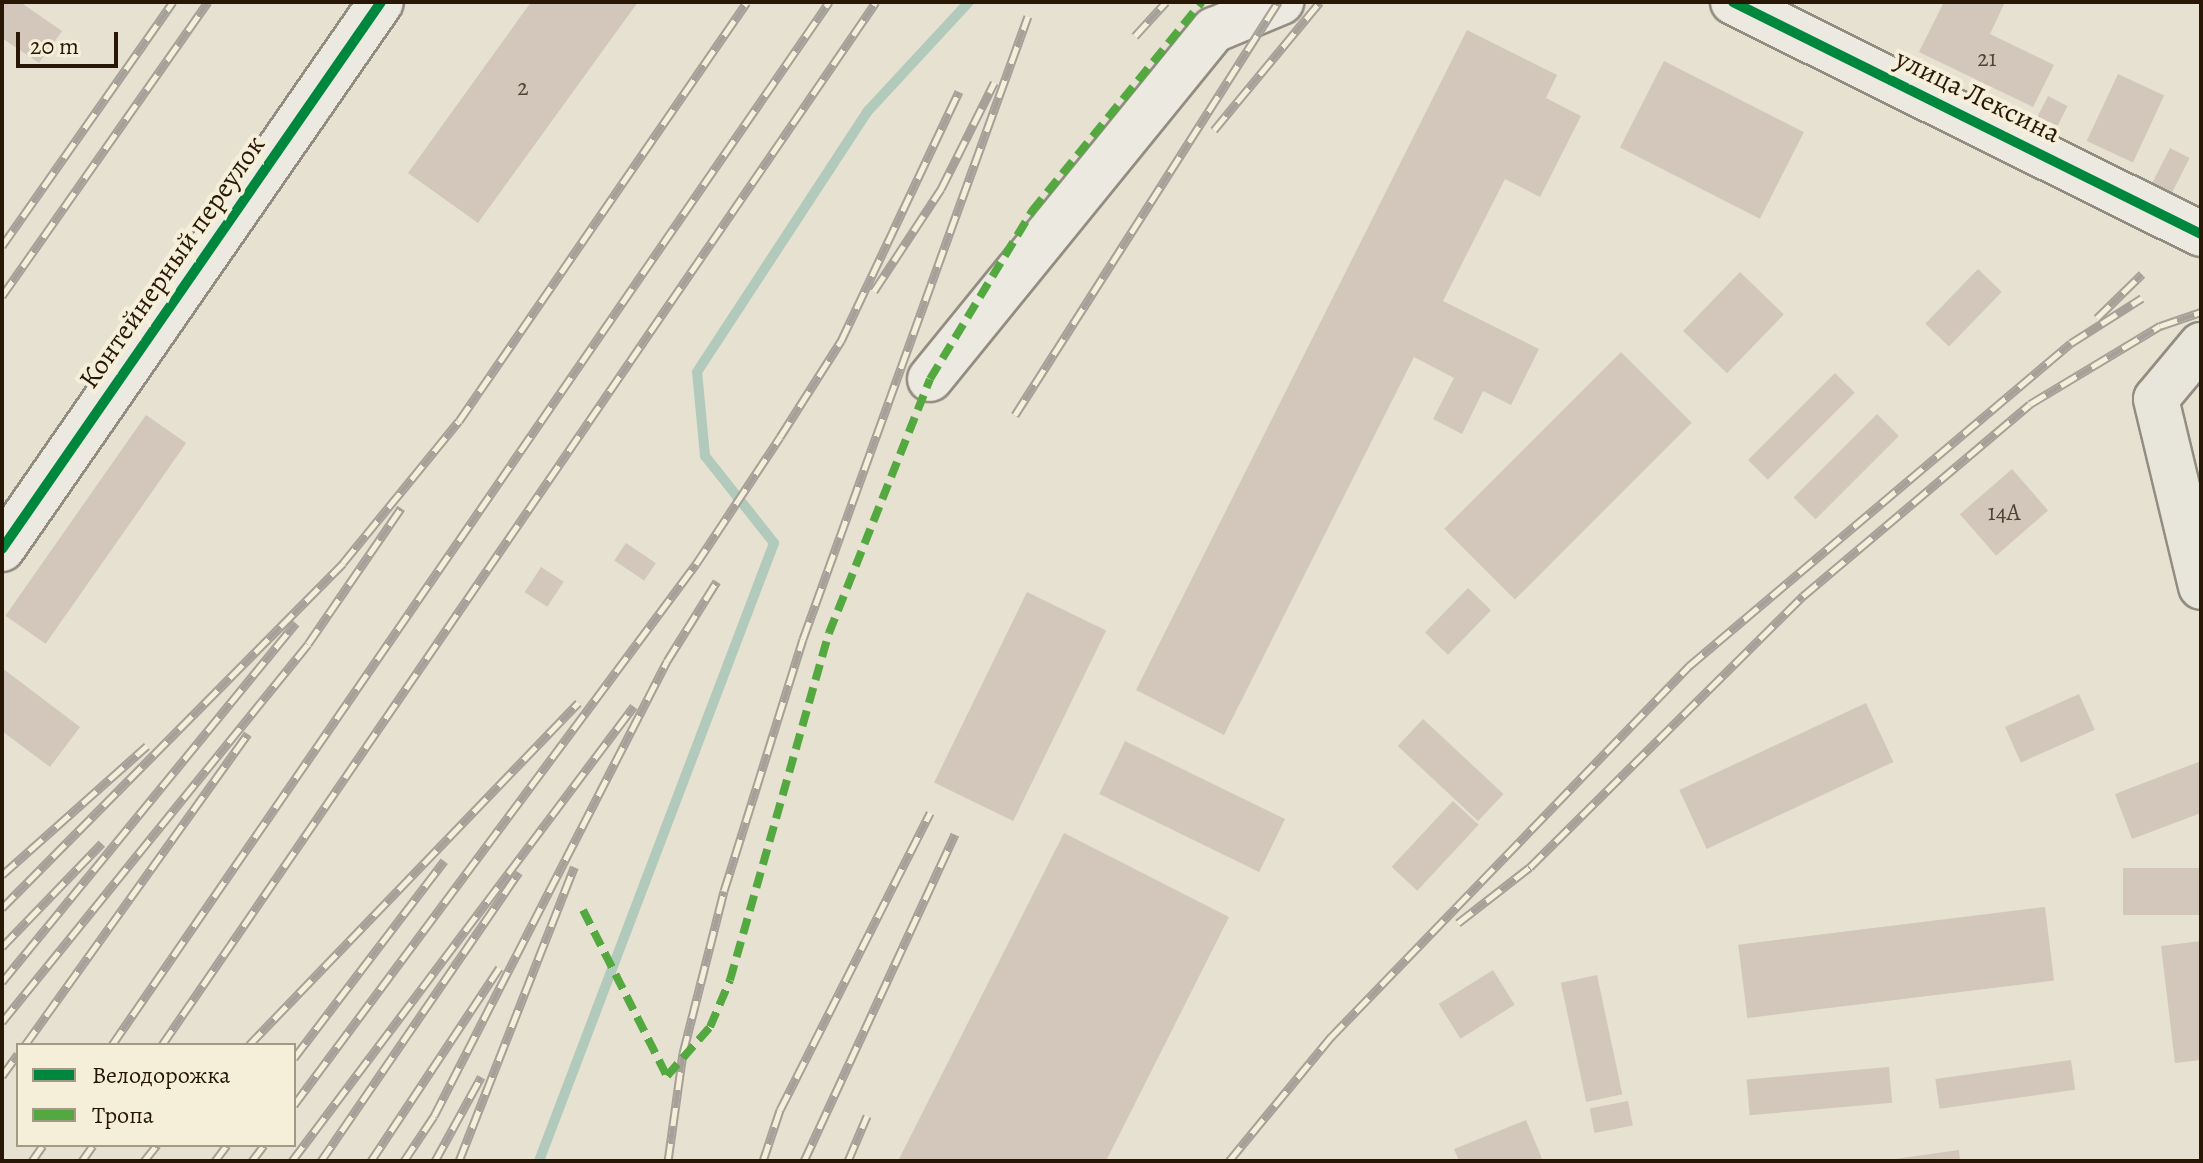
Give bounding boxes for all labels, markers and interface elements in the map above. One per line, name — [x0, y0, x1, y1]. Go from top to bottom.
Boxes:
scale bar — [20, 16, 122, 66]
text: 20 m — [30, 30, 79, 62]
street label: улица Лексина — [1890, 42, 2066, 150]
house number: 21 — [1977, 45, 1997, 73]
house number: 2 — [517, 74, 529, 102]
street label: Контейнерный переулок — [72, 129, 272, 395]
house number: 14А — [1987, 499, 2021, 527]
legend — [16, 1043, 296, 1147]
text: Велодорожка — [92, 1059, 230, 1091]
text: Тропа — [92, 1099, 154, 1131]

